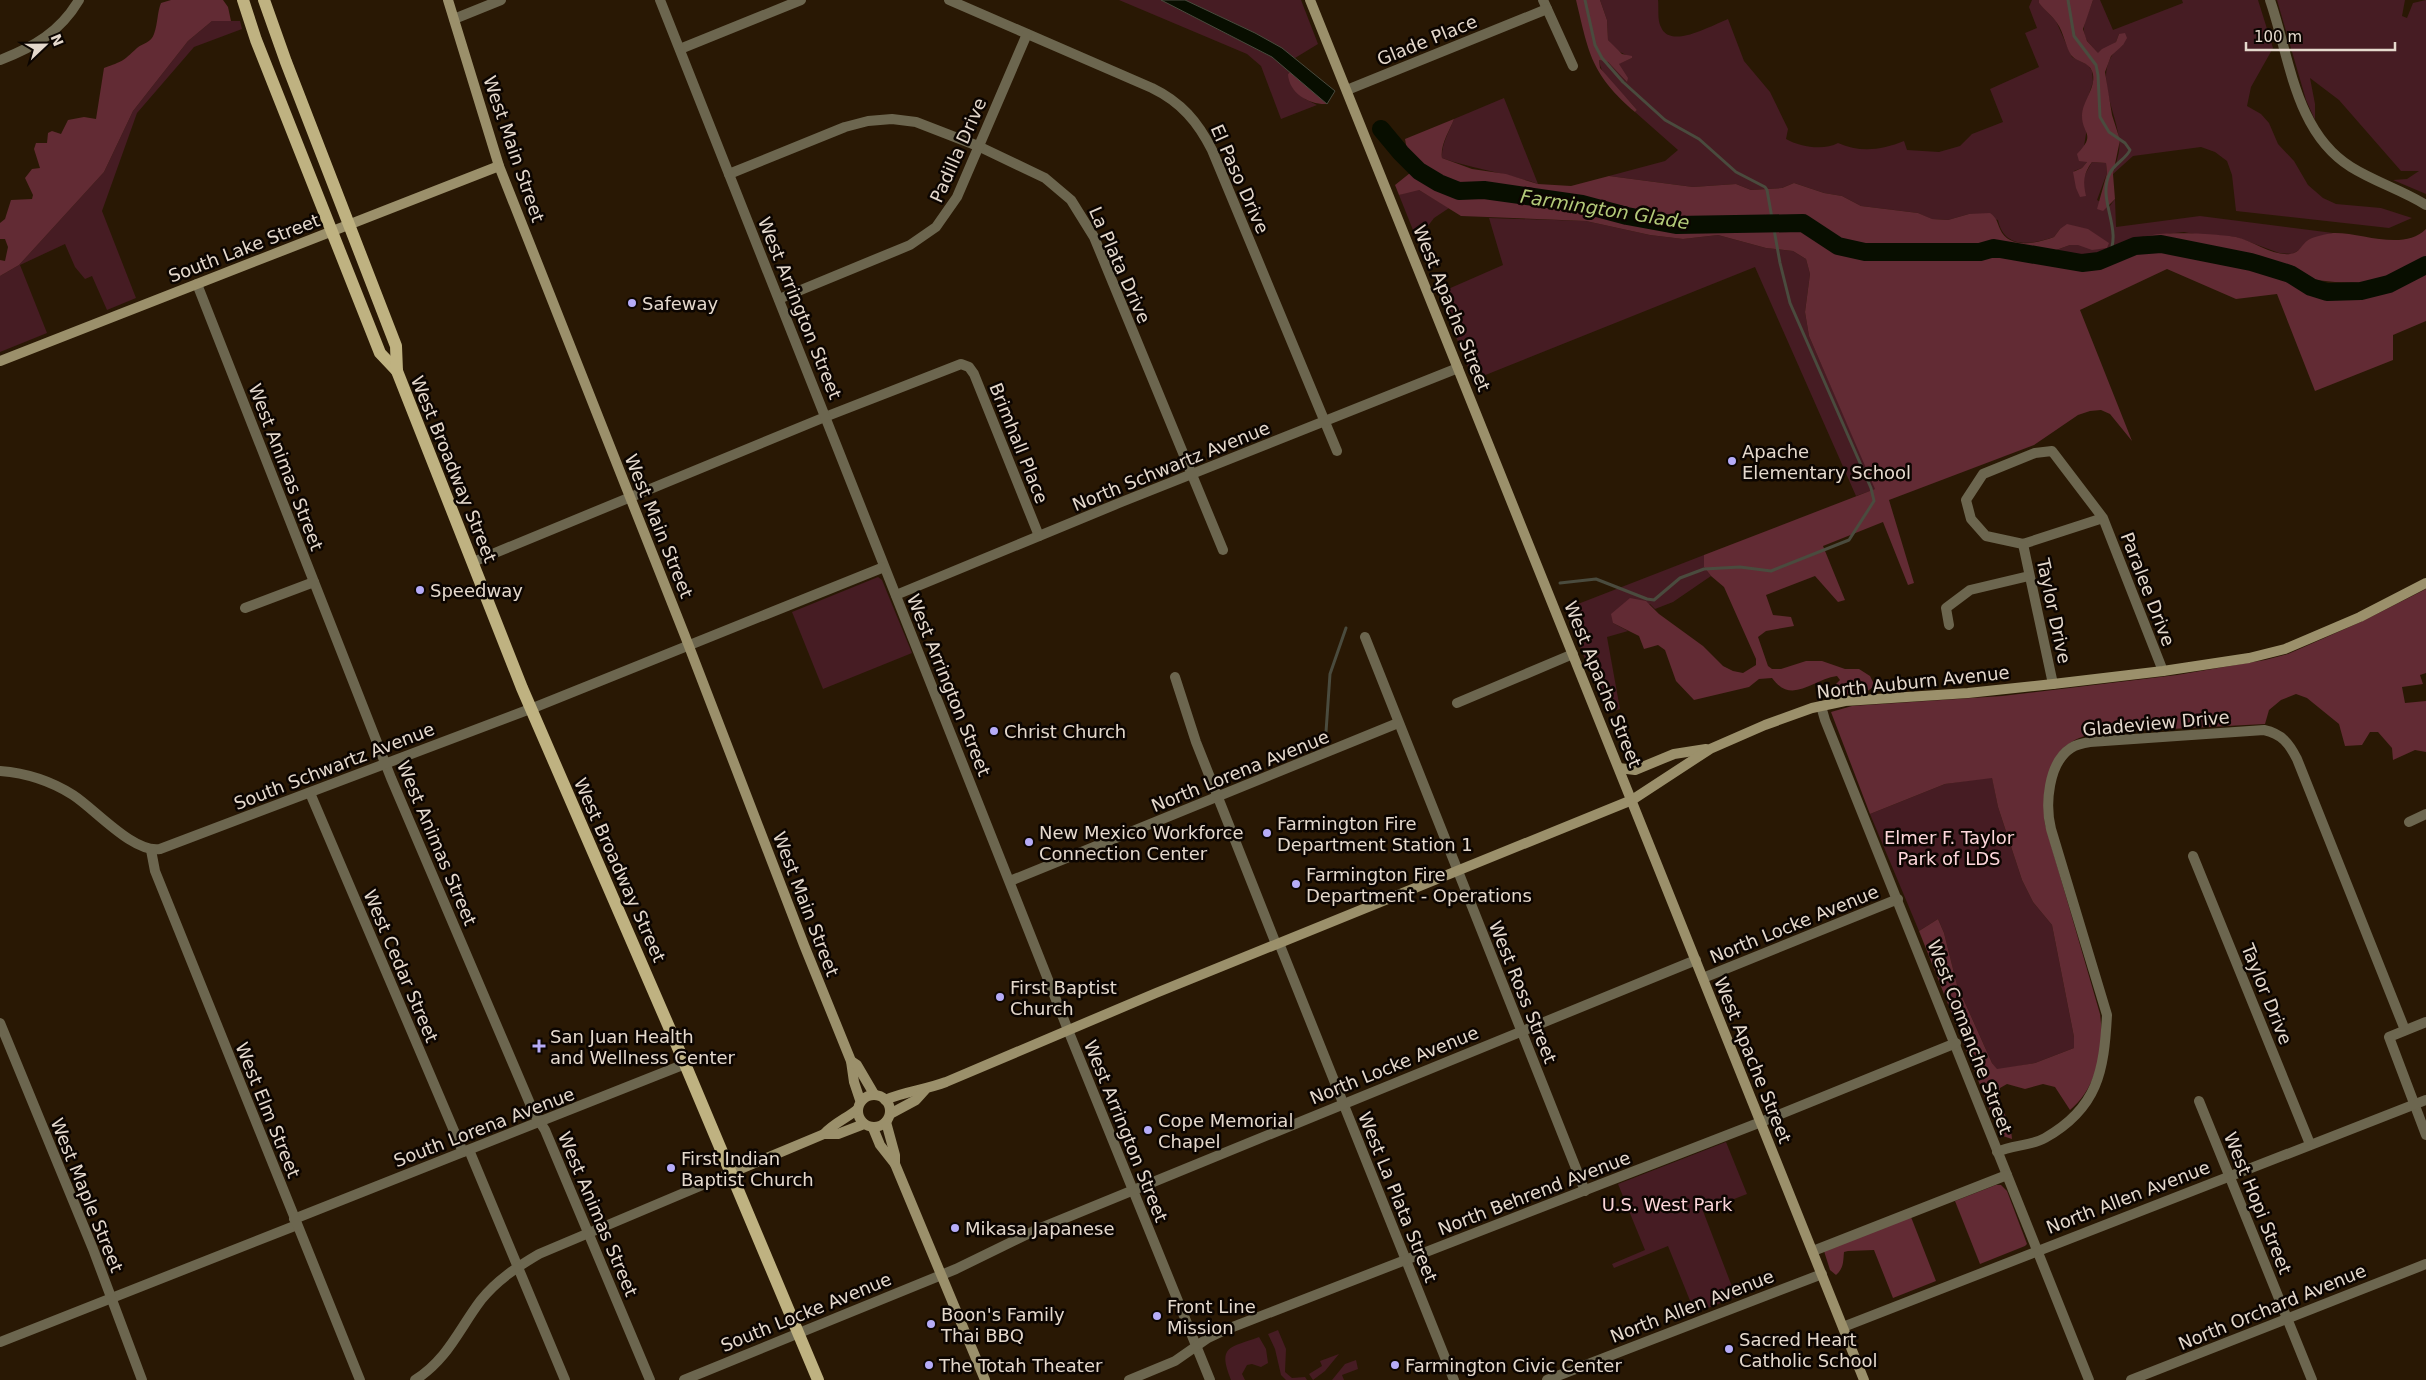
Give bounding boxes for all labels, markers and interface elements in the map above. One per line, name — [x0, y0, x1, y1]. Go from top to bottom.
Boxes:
street label: Glade Place — [1374, 10, 1480, 70]
north arrow — [20, 20, 70, 70]
scale bar — [2246, 20, 2395, 52]
text: 100 m — [2254, 28, 2302, 46]
text: N — [47, 32, 67, 49]
street label: West Main Street — [479, 73, 549, 225]
street label: Padilla Drive — [926, 94, 990, 206]
street label: El Paso Drive — [1207, 121, 1273, 237]
water label: Farmington Glade — [1519, 185, 1691, 233]
street label: La Plata Drive — [1085, 203, 1155, 327]
street label: South Lake Street — [165, 209, 323, 287]
street label: West Arrington Street — [754, 214, 846, 402]
street label: West Apache Street — [1409, 222, 1495, 394]
place label: Safeway — [642, 293, 719, 314]
marker: Safeway — [626, 297, 638, 309]
street label: West Broadway Street — [407, 373, 501, 565]
street label: Brimhall Place — [985, 380, 1053, 506]
street label: West Animas Street — [244, 381, 328, 553]
street label: North Schwartz Avenue — [1069, 417, 1273, 515]
place label: Apache Elementary School — [1742, 441, 1911, 483]
street label: West Main Street — [621, 451, 697, 601]
marker: Apache Elementary School — [1726, 455, 1738, 467]
street label: Paralee Drive — [2117, 529, 2179, 649]
street label: Taylor Drive — [2032, 556, 2075, 665]
place label: Speedway — [430, 580, 523, 601]
marker: Speedway — [414, 584, 426, 596]
street label: West Arrington Street — [903, 591, 995, 779]
street label: West Apache Street — [1560, 598, 1646, 770]
street label: North Auburn Avenue — [1816, 661, 2010, 703]
street label: Gladeview Drive — [2082, 706, 2230, 740]
street label: South Schwartz Avenue — [231, 718, 437, 814]
place label: Christ Church — [1004, 721, 1126, 742]
marker: Christ Church — [988, 725, 1000, 737]
street label: North Lorena Avenue — [1148, 726, 1332, 816]
street label: West Animas Street — [393, 757, 481, 929]
street label: West Broadway Street — [570, 775, 670, 965]
place label: Farmington Fire Department Station 1 — [1277, 813, 1473, 855]
place label: New Mexico Workforce Connection Center — [1039, 822, 1243, 864]
marker: Farmington Fire Department Station 1 — [1261, 827, 1273, 839]
park label: Elmer F. Taylor Park of LDS — [1884, 827, 2015, 869]
street label: West Main Street — [769, 829, 843, 979]
marker: New Mexico Workforce Connection Center — [1023, 836, 1035, 848]
place label: Farmington Fire Department - Operations — [1306, 864, 1532, 906]
marker: Farmington Fire Department - Operations — [1290, 878, 1302, 890]
street label: North Locke Avenue — [1707, 881, 1881, 967]
street label: West Cedar Street — [359, 886, 443, 1046]
street label: West Ross Street — [1485, 918, 1561, 1066]
street label: West Comanche Street — [1923, 937, 2017, 1137]
street label: Taylor Drive — [2237, 940, 2297, 1047]
street label: West Apache Street — [1710, 974, 1796, 1146]
place label: First Baptist Church — [1010, 977, 1117, 1019]
marker: First Baptist Church — [994, 991, 1006, 1003]
street label: North Locke Avenue — [1307, 1022, 1481, 1108]
place label: San Juan Health and Wellness Center — [550, 1026, 736, 1068]
street label: West Arrington Street — [1080, 1037, 1172, 1225]
street label: West Elm Street — [231, 1039, 305, 1181]
marker: San Juan Health and Wellness Center — [532, 1039, 546, 1053]
street label: South Lorena Avenue — [391, 1083, 577, 1171]
street label: West La Plata Street — [1354, 1109, 1442, 1285]
place label: Cope Memorial Chapel — [1158, 1110, 1293, 1152]
street label: West Maple Street — [46, 1115, 128, 1275]
marker: Cope Memorial Chapel — [1142, 1124, 1154, 1136]
street label: West Animas Street — [554, 1128, 642, 1300]
street label: West Hopi Street — [2220, 1129, 2296, 1277]
street label: North Behrend Avenue — [1435, 1147, 1633, 1239]
place label: First Indian Baptist Church — [681, 1148, 814, 1190]
street label: North Allen Avenue — [2043, 1156, 2213, 1238]
marker: First Indian Baptist Church — [665, 1162, 677, 1174]
park label: U.S. West Park — [1602, 1194, 1733, 1215]
place label: Mikasa Japanese — [965, 1218, 1115, 1239]
marker: Mikasa Japanese — [949, 1222, 961, 1234]
street label: North Orchard Avenue — [2175, 1260, 2369, 1354]
street label: North Allen Avenue — [1607, 1265, 1777, 1347]
street label: South Locke Avenue — [718, 1268, 894, 1356]
place label: Front Line Mission — [1167, 1296, 1256, 1338]
place label: Boon's Family Thai BBQ — [940, 1304, 1065, 1346]
marker: Front Line Mission — [1151, 1310, 1163, 1322]
marker: Boon's Family Thai BBQ — [925, 1318, 937, 1330]
place label: Sacred Heart Catholic School — [1739, 1329, 1877, 1371]
marker: Sacred Heart Catholic School — [1723, 1343, 1735, 1355]
place label: The Totah Theater — [938, 1355, 1103, 1376]
place label: Farmington Civic Center — [1405, 1355, 1622, 1376]
marker: The Totah Theater — [923, 1359, 935, 1371]
marker: Farmington Civic Center — [1389, 1359, 1401, 1371]

